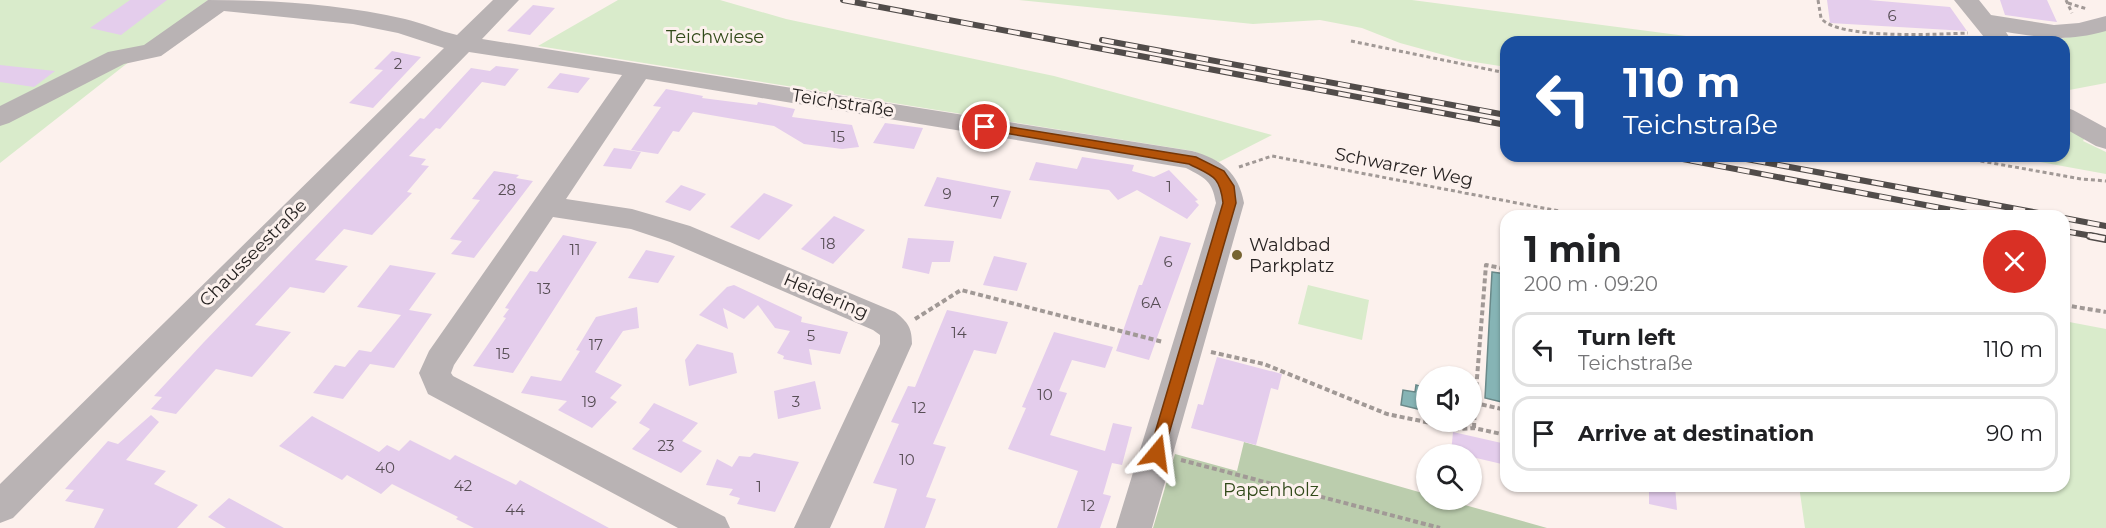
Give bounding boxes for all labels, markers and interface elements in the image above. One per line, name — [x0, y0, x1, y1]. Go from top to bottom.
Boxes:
house number: 6 — [1887, 6, 1897, 25]
park label: Teichwiese — [666, 26, 764, 48]
house number: 2 — [394, 54, 402, 73]
text: 110 m — [1623, 56, 1740, 108]
icon: left — [1524, 60, 1602, 138]
street label: Teichstraße — [790, 84, 896, 122]
pin — [959, 101, 1010, 152]
text: Teichstraße — [1623, 108, 1778, 141]
icon: arrive — [968, 110, 1001, 143]
house number: 15 — [831, 127, 845, 146]
street label: Schwarzer Weg — [1333, 143, 1475, 191]
house number: 1 — [1166, 177, 1172, 196]
house number: 28 — [498, 180, 516, 199]
house number: 9 — [942, 184, 952, 203]
house number: 7 — [991, 192, 1000, 211]
street label: Chausseestraße — [195, 195, 311, 311]
text: 1 min — [1524, 227, 1622, 271]
button: close — [1983, 230, 2046, 293]
house number: 18 — [821, 234, 836, 253]
place label: Waldbad Parkplatz — [1249, 234, 1334, 277]
house number: 11 — [570, 240, 580, 259]
marker: Waldbad Parkplatz — [1230, 248, 1244, 262]
house number: 6 — [1163, 252, 1173, 271]
street label: Heidering — [780, 268, 872, 324]
text: 200 m · 09:20 — [1524, 272, 1658, 296]
house number: 13 — [537, 279, 551, 298]
house number: 6A — [1141, 293, 1161, 312]
house number: 14 — [951, 323, 967, 342]
text: Turn left — [1578, 324, 1676, 351]
house number: 5 — [807, 326, 815, 345]
icon: left — [1527, 333, 1560, 366]
house number: 17 — [589, 335, 603, 354]
text: 110 m — [1983, 336, 2043, 363]
house number: 15 — [496, 344, 510, 363]
text: Teichstraße — [1578, 351, 1693, 375]
map controls — [1416, 366, 1482, 510]
button: sound — [1416, 366, 1482, 432]
house number: 10 — [1037, 385, 1053, 404]
house number: 19 — [582, 392, 596, 411]
house number: 3 — [792, 392, 800, 411]
house number: 12 — [912, 398, 926, 417]
icon: arrive — [1527, 417, 1560, 450]
text: Arrive at destination — [1578, 420, 1814, 447]
text: 90 m — [1986, 420, 2043, 447]
position arrow — [1125, 421, 1189, 485]
house number: 23 — [658, 436, 674, 455]
button: search — [1416, 444, 1482, 510]
house number: 10 — [899, 450, 915, 469]
house number: 40 — [375, 458, 395, 477]
house number: 42 — [454, 476, 472, 495]
house number: 1 — [756, 477, 762, 496]
park label: Papenholz — [1223, 479, 1319, 501]
house number: 12 — [1081, 496, 1095, 515]
house number: 44 — [505, 500, 525, 519]

